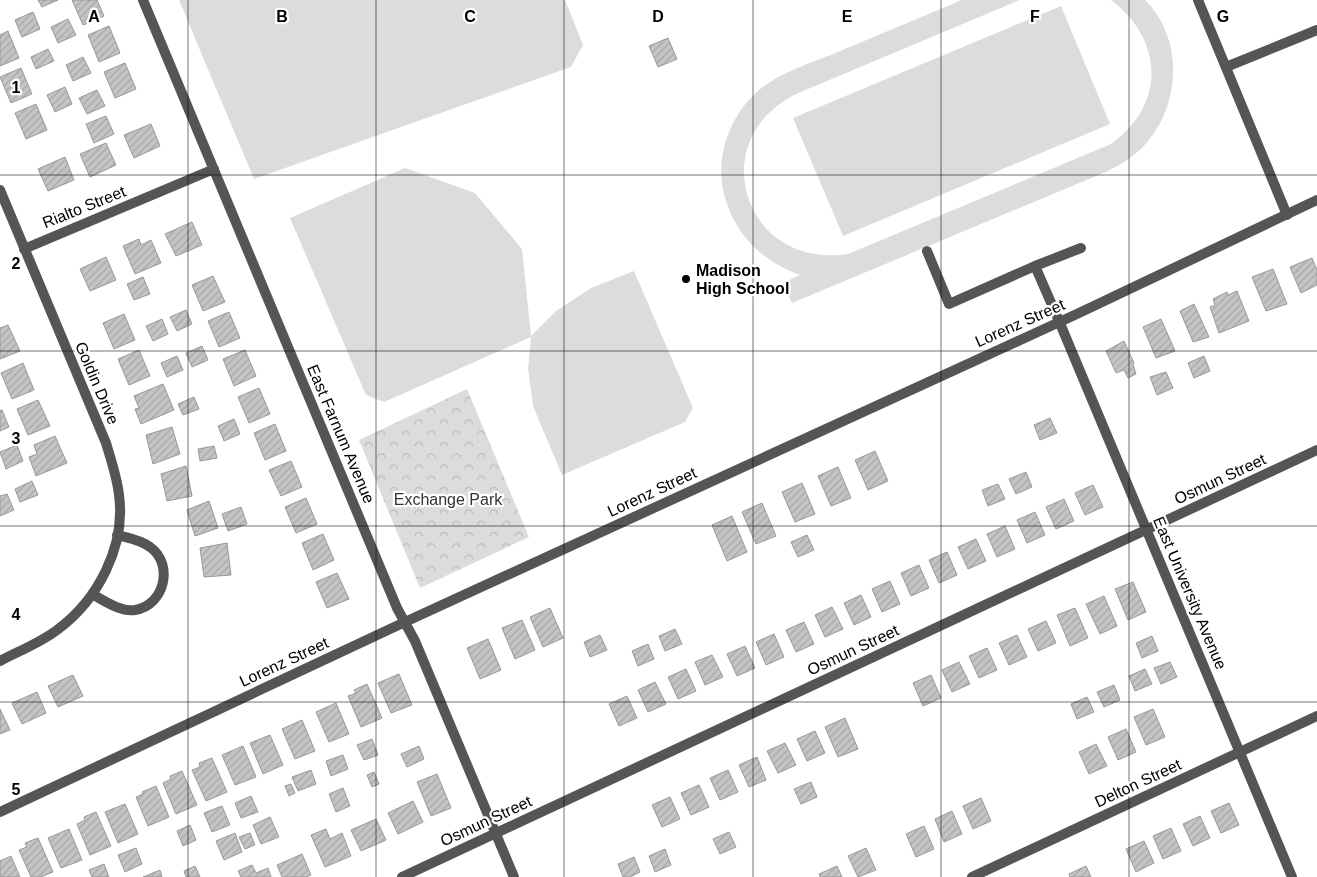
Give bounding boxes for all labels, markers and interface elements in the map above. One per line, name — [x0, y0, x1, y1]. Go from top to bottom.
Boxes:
text: A — [88, 8, 100, 25]
text: B — [276, 8, 288, 25]
text: C — [464, 8, 476, 25]
text: D — [652, 8, 664, 25]
text: E — [842, 8, 853, 25]
text: F — [1030, 8, 1040, 25]
text: G — [1217, 8, 1229, 25]
text: 1 — [12, 79, 21, 96]
street label: Rialto Street — [40, 182, 129, 231]
text: 2 — [12, 255, 21, 272]
place label: Madison High School — [696, 262, 789, 297]
marker: Madison High School — [680, 273, 692, 285]
street label: Lorenz Street — [973, 295, 1068, 350]
street label: Goldin Drive — [72, 339, 122, 427]
street label: East Farnum Avenue — [304, 362, 378, 506]
text: 3 — [12, 430, 21, 447]
street label: Osmun Street — [1172, 450, 1269, 508]
street label: Lorenz Street — [605, 464, 700, 520]
park label: Exchange Park — [394, 491, 503, 508]
street label: East University Avenue — [1150, 514, 1230, 672]
text: 4 — [12, 606, 21, 623]
street label: Osmun Street — [805, 621, 902, 679]
street label: Lorenz Street — [237, 634, 332, 690]
street label: Delton Street — [1092, 755, 1184, 810]
text: 5 — [12, 781, 21, 798]
street label: Osmun Street — [438, 792, 535, 850]

